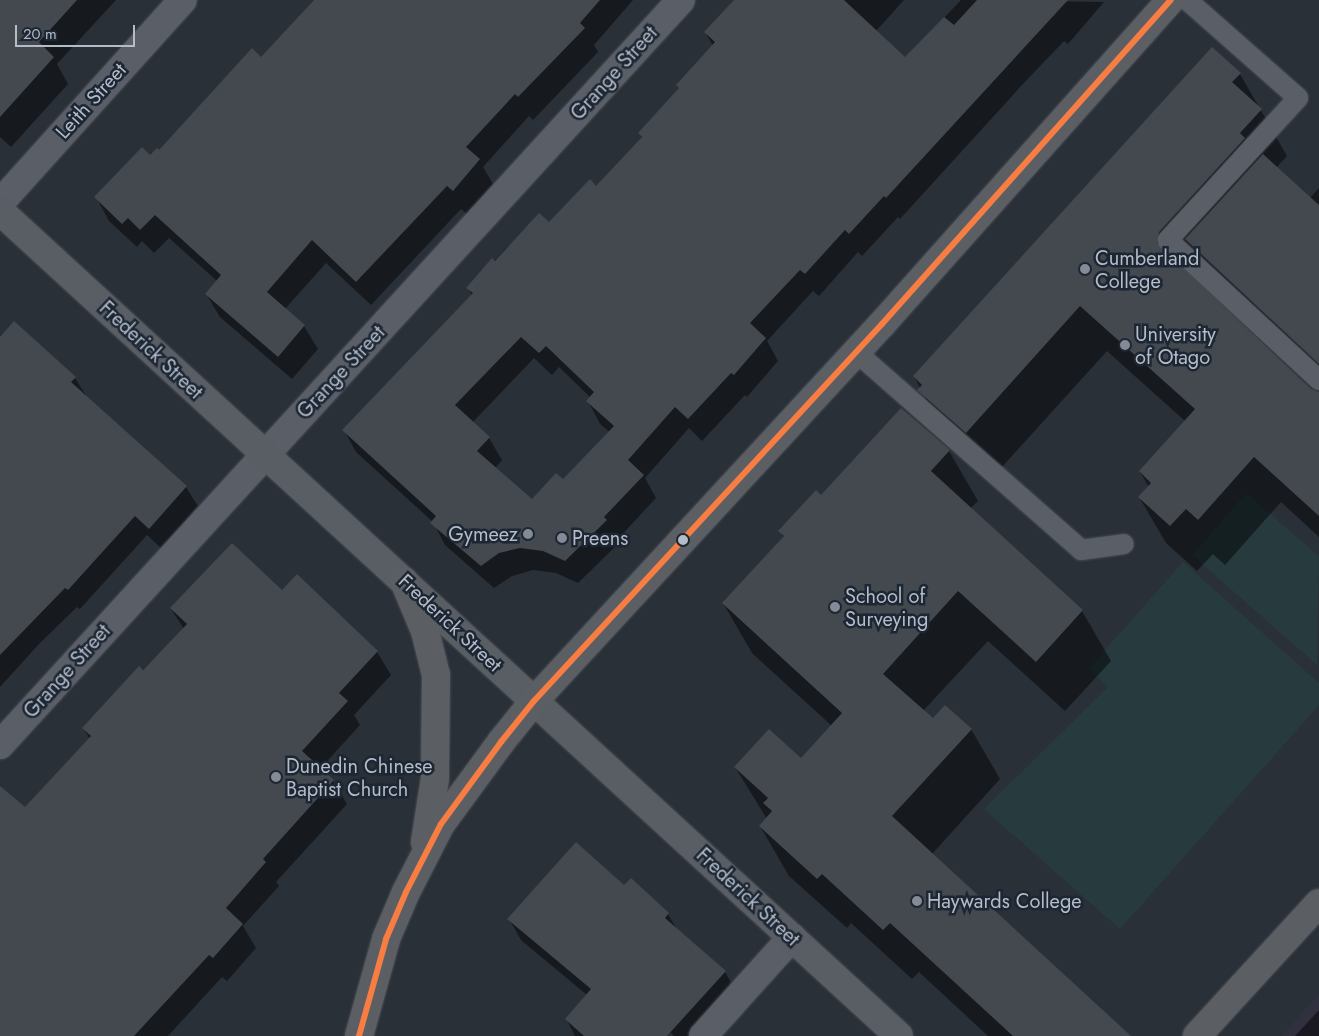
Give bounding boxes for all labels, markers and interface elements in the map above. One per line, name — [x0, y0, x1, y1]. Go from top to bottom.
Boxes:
scale bar — [18, 15, 138, 47]
street label: Grange Street — [566, 21, 662, 125]
text: 20 m — [23, 23, 57, 45]
street label: Leith Street — [51, 58, 131, 144]
place label: Cumberland College — [1095, 246, 1199, 293]
marker: Cumberland College — [1079, 263, 1091, 275]
street label: Frederick Street — [94, 296, 208, 404]
street label: Grange Street — [292, 321, 390, 423]
place label: University of Otago — [1135, 322, 1216, 369]
marker: University of Otago — [1119, 339, 1131, 351]
place label: Gymeez — [448, 522, 518, 546]
place label: Preens — [572, 526, 628, 550]
marker: Gymeez — [522, 528, 534, 540]
marker: Preens — [556, 532, 568, 544]
unlabelled marker — [678, 535, 688, 545]
street label: Frederick Street — [393, 569, 507, 677]
place label: School of Surveying — [845, 584, 928, 631]
marker: School of Surveying — [829, 601, 841, 613]
street label: Grange Street — [19, 619, 115, 723]
place label: Dunedin Chinese Baptist Church — [286, 754, 433, 801]
marker: Dunedin Chinese Baptist Church — [270, 771, 282, 783]
street label: Frederick Street — [691, 843, 805, 951]
place label: Haywards College — [927, 889, 1082, 913]
marker: Haywards College — [911, 895, 923, 907]

